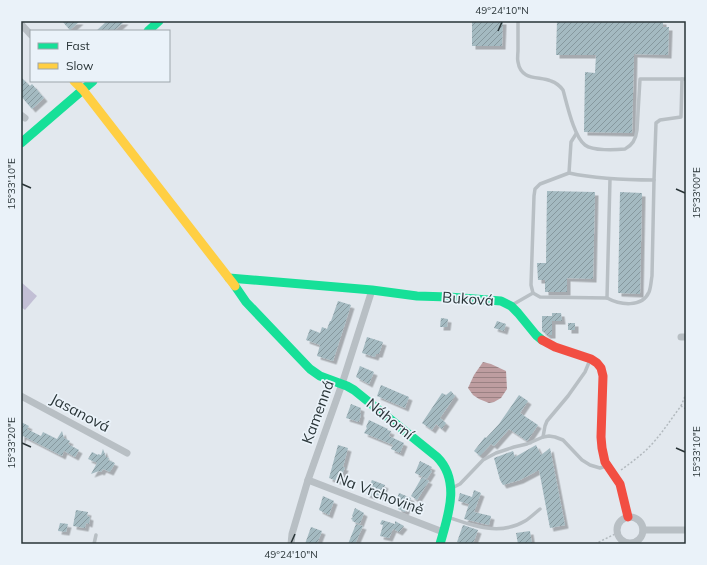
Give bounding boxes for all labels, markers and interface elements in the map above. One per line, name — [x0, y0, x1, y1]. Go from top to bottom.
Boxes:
text: 49°24'10"N — [475, 4, 529, 17]
legend — [30, 30, 170, 82]
text: Fast — [66, 38, 90, 53]
text: Slow — [66, 58, 94, 73]
text: 15°33'10"E — [5, 158, 18, 210]
text: 15°33'00"E — [690, 167, 703, 219]
street label: Buková — [442, 287, 495, 310]
street label: Kamenná — [297, 377, 338, 446]
street label: Jasanová — [47, 389, 113, 436]
street label: Náhorní — [363, 394, 419, 444]
text: 15°33'20"E — [5, 417, 18, 469]
text: 15°33'10"E — [690, 426, 703, 478]
street label: Na Vrchovině — [334, 468, 427, 519]
text: 49°24'10"N — [264, 548, 318, 561]

